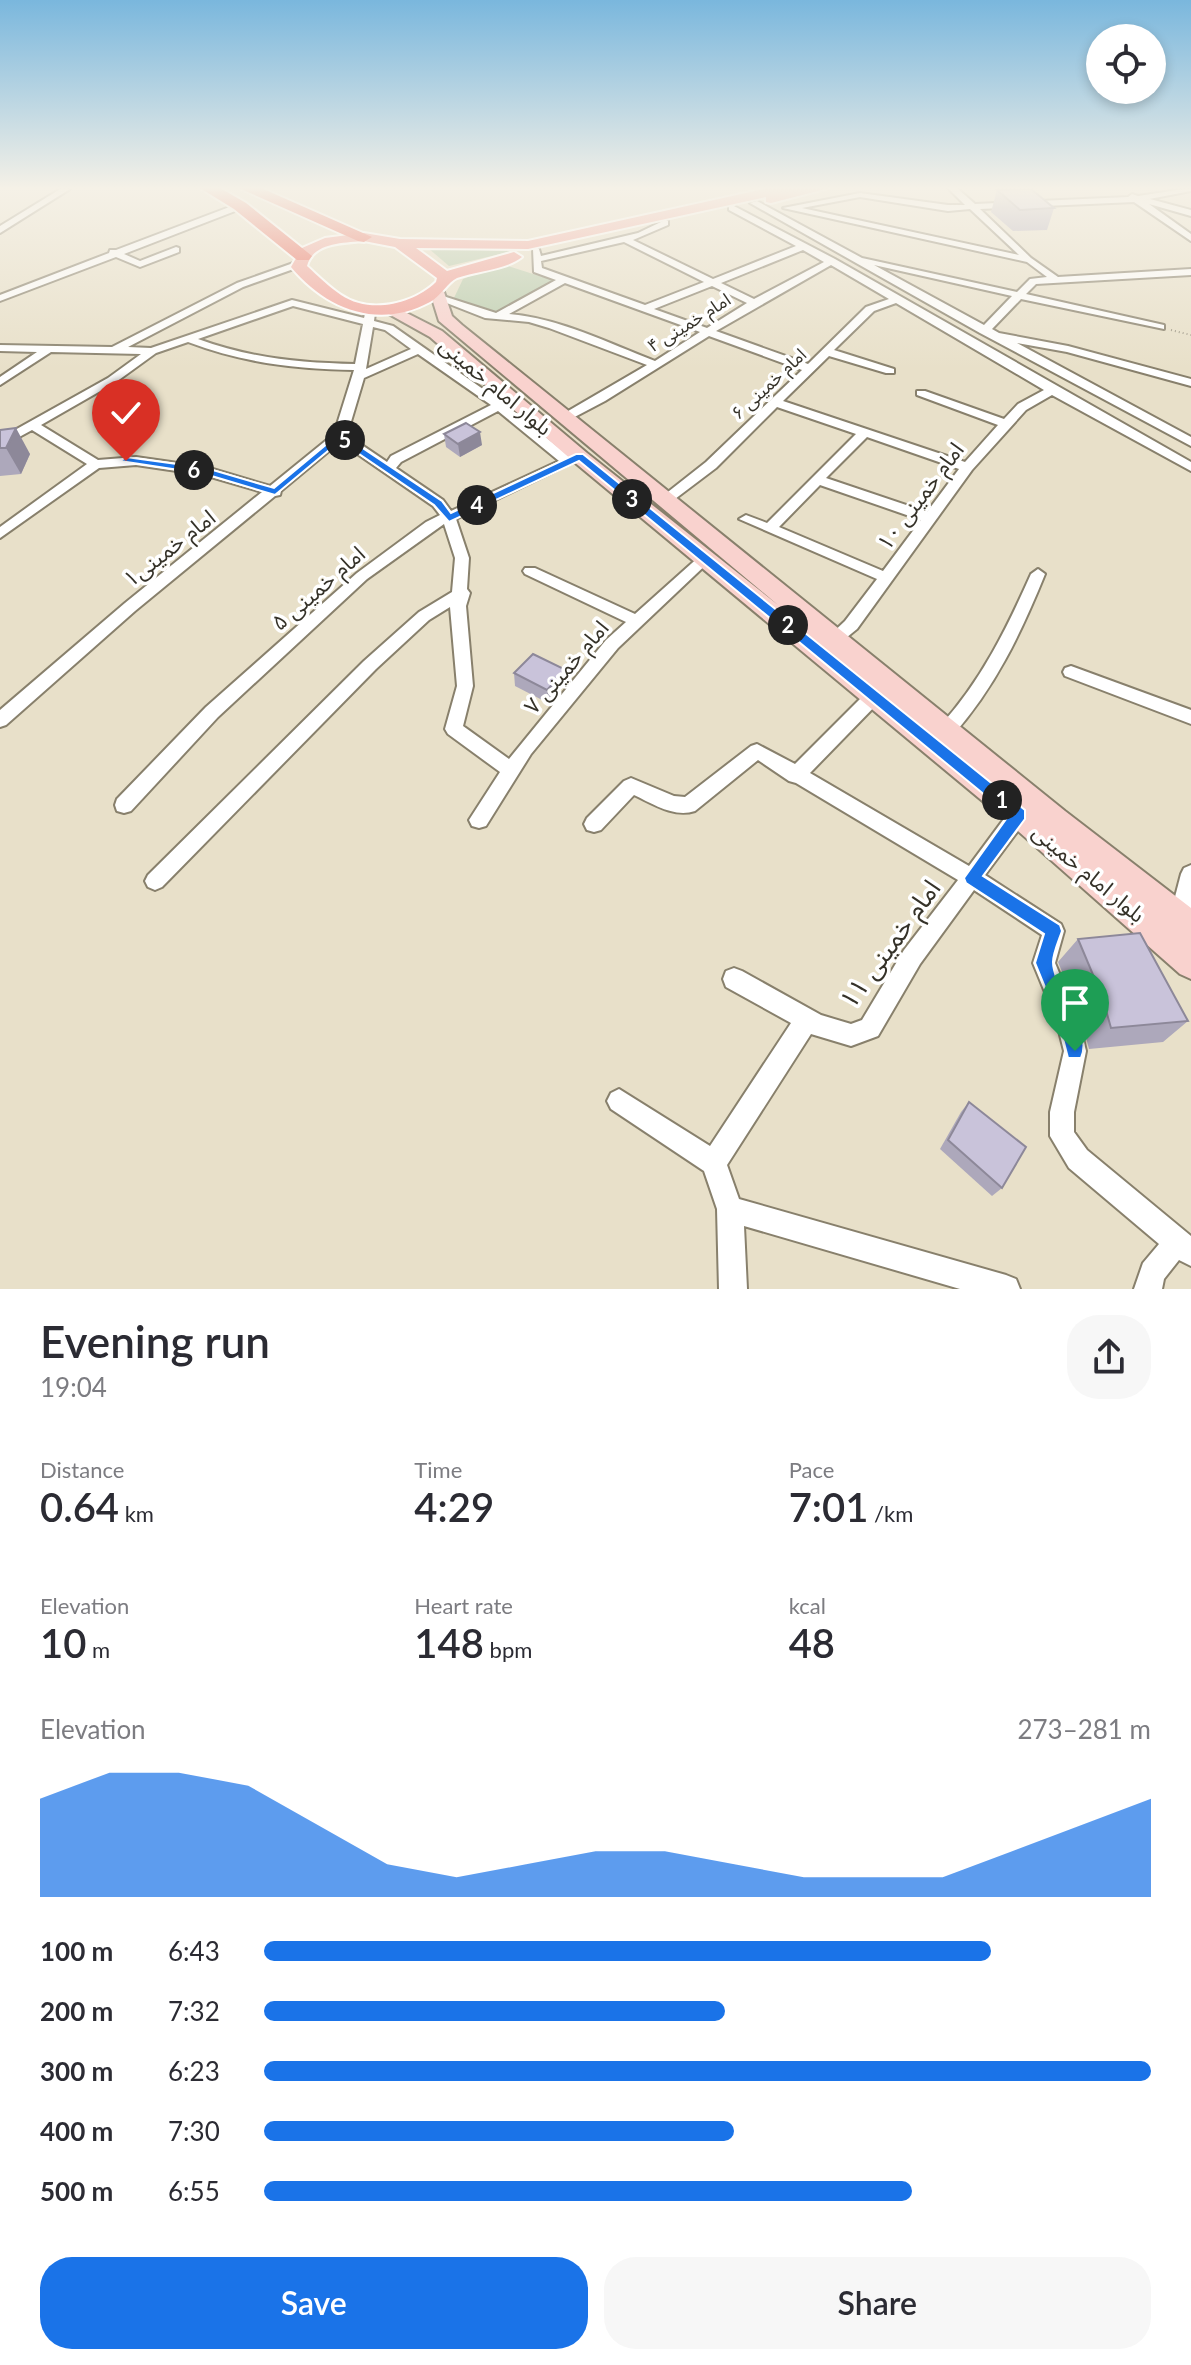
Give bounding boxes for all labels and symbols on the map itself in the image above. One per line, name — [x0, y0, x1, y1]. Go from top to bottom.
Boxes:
street label: امام خمینی ۴ — [643, 288, 736, 360]
street label: بلوار امام خمینی — [432, 331, 558, 444]
street label: امام خمینی ۶ — [726, 343, 813, 426]
pin — [92, 379, 160, 461]
pin: 5 — [325, 420, 365, 460]
street label: امام خمینی ۱۰ — [870, 437, 972, 557]
pin: 6 — [174, 450, 214, 490]
pin: 3 — [612, 479, 652, 519]
pin: 4 — [457, 485, 497, 525]
street label: امام خمینی۱ — [117, 503, 223, 595]
street label: امام خمینی ۵ — [265, 540, 373, 639]
pin: 2 — [768, 605, 808, 645]
street label: امام خمینی ۷ — [518, 614, 617, 722]
pin: 1 — [982, 780, 1022, 820]
street label: بلوار امام خمینی — [1025, 818, 1151, 931]
street label: امام خمینی ۱۱ — [832, 873, 951, 1017]
pin — [1041, 969, 1109, 1051]

